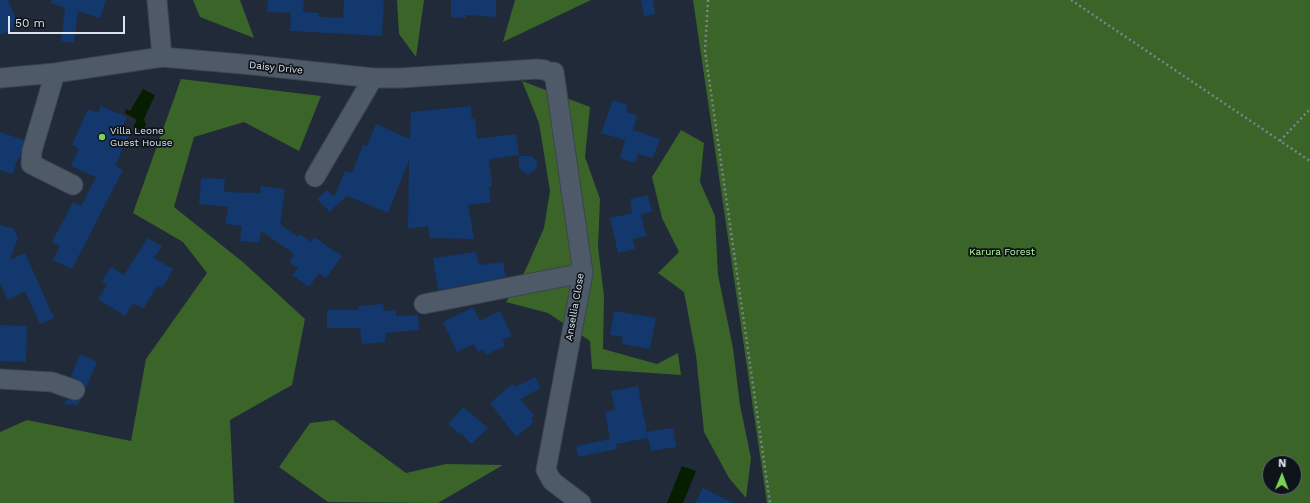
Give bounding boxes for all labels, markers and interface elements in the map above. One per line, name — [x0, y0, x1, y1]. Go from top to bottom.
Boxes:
scale bar — [10, 8, 127, 34]
text: 50 m — [15, 16, 45, 30]
street label: Daisy Drive — [249, 59, 303, 77]
place label: Villa Leone Guest House — [110, 125, 173, 148]
marker: Villa Leone Guest House — [97, 132, 107, 142]
park label: Karura Forest — [969, 246, 1035, 258]
street label: Ansellia Close — [563, 272, 587, 342]
north arrow — [1262, 455, 1302, 495]
text: N — [1278, 457, 1286, 470]

